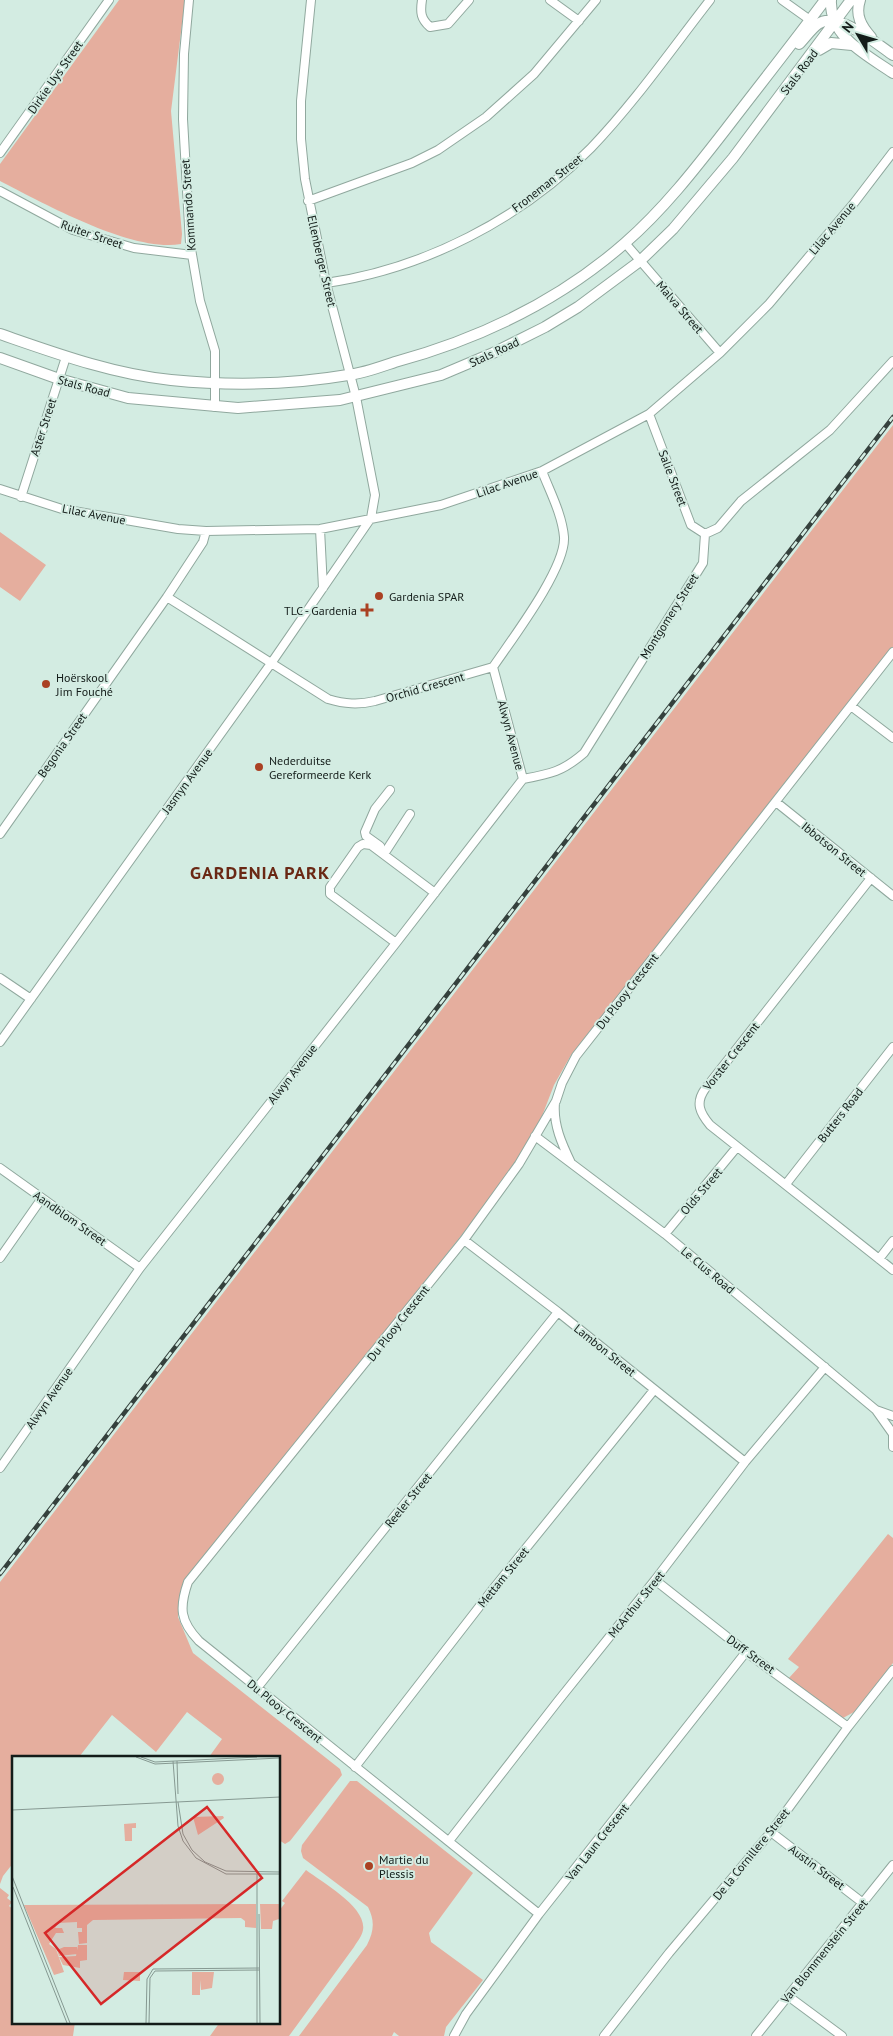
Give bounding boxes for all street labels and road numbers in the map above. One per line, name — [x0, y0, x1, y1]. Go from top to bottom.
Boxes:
street label: Dirkie Uys Street — [24, 38, 86, 116]
street label: Stals Road — [777, 46, 821, 98]
street label: Froneman Street — [509, 151, 585, 215]
street label: Kommando Street — [177, 159, 199, 251]
street label: Lilac Avenue — [806, 199, 858, 257]
street label: Ellenberger Street — [304, 214, 340, 308]
street label: Ruiter Street — [59, 216, 125, 252]
street label: Malva Street — [653, 278, 707, 336]
street label: Stals Road — [467, 334, 521, 370]
street label: Stals Road — [56, 372, 112, 400]
street label: Aster Street — [27, 396, 59, 458]
street label: Salie Street — [655, 448, 691, 508]
street label: Lilac Avenue — [474, 465, 540, 501]
street label: Lilac Avenue — [61, 501, 127, 527]
street label: Montgomery Street — [637, 570, 701, 662]
street label: Orchid Crescent — [384, 669, 466, 705]
street label: Alwyn Avenue — [494, 698, 528, 772]
street label: Begonia Street — [34, 710, 90, 780]
street label: Jasmyn Avenue — [158, 746, 216, 817]
street label: Ibbotson Street — [799, 818, 869, 880]
street label: Du Plooy Crescent — [593, 950, 661, 1032]
street label: Vorster Crescent — [699, 1019, 762, 1094]
street label: Alwyn Avenue — [264, 1041, 320, 1107]
street label: Butters Road — [814, 1085, 866, 1145]
street label: Olds Street — [677, 1164, 725, 1218]
street label: Aandblom Street — [30, 1187, 110, 1249]
street label: Le Clus Road — [678, 1243, 738, 1297]
street label: Du Plooy Crescent — [364, 1282, 432, 1364]
street label: Lambon Street — [571, 1321, 639, 1379]
street label: Alwyn Avenue — [22, 1364, 76, 1432]
street label: Reeler Street — [381, 1470, 435, 1530]
street label: Mettam Street — [474, 1544, 532, 1610]
street label: McArthur Street — [605, 1568, 667, 1640]
street label: Duff Street — [724, 1632, 778, 1676]
street label: Du Plooy Crescent — [244, 1676, 326, 1746]
street label: Van Laun Crescent — [562, 1800, 632, 1884]
street label: De la Cornillere Street — [709, 1805, 793, 1903]
street label: Austin Street — [786, 1841, 848, 1893]
street label: Van Blommenstein Street — [777, 1896, 871, 2007]

